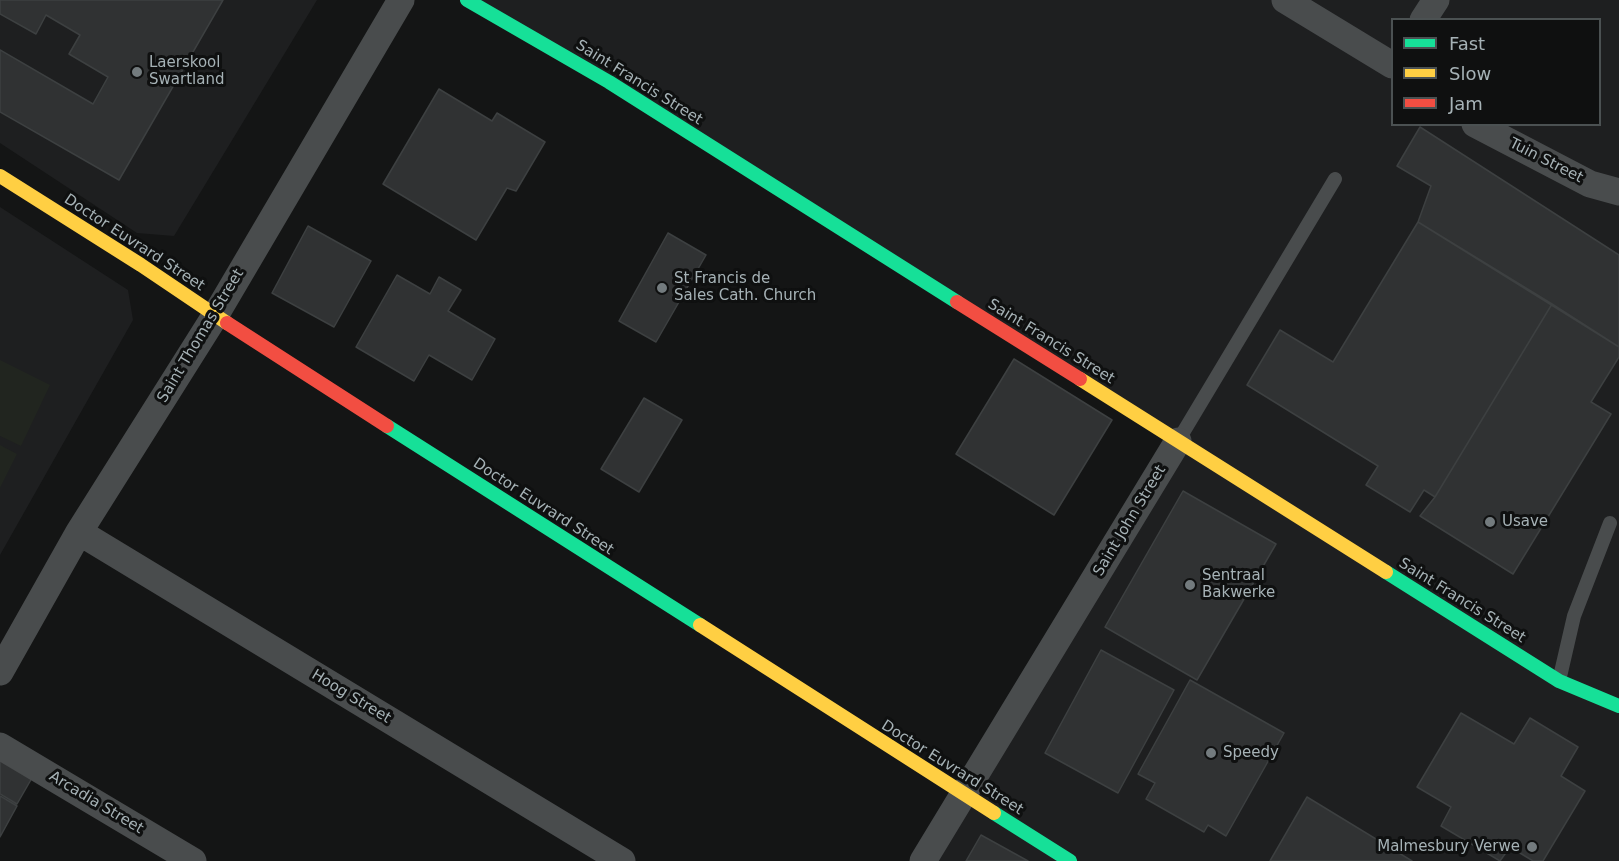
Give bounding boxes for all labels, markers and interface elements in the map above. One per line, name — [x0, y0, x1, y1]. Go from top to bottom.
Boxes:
legend — [1391, 18, 1601, 126]
text: Fast — [1449, 33, 1485, 54]
street label: Saint Francis Street — [572, 37, 706, 129]
place label: Laerskool Swartland — [149, 54, 224, 89]
text: Slow — [1449, 63, 1491, 84]
marker: Laerskool Swartland — [130, 65, 144, 79]
text: Jam — [1449, 93, 1483, 114]
street label: Tuin Street — [1506, 135, 1586, 187]
street label: Doctor Euvrard Street — [60, 191, 208, 295]
street label: Saint Thomas Street — [154, 266, 248, 406]
place label: St Francis de Sales Cath. Church — [674, 270, 816, 305]
marker: St Francis de Sales Cath. Church — [655, 281, 669, 295]
street label: Saint Francis Street — [984, 296, 1118, 388]
street label: Doctor Euvrard Street — [469, 455, 617, 559]
street label: Saint John Street — [1090, 462, 1170, 580]
place label: Usave — [1502, 513, 1548, 531]
marker: Usave — [1483, 515, 1497, 529]
street label: Saint Francis Street — [1395, 555, 1529, 647]
place label: Sentraal Bakwerke — [1202, 567, 1275, 602]
marker: Sentraal Bakwerke — [1183, 578, 1197, 592]
street label: Hoog Street — [308, 666, 394, 728]
street label: Doctor Euvrard Street — [878, 717, 1026, 819]
place label: Speedy — [1223, 744, 1279, 762]
marker: Speedy — [1204, 746, 1218, 760]
street label: Arcadia Street — [46, 768, 146, 838]
place label: Malmesbury Verwe — [1377, 838, 1520, 856]
marker: Malmesbury Verwe — [1525, 840, 1539, 854]

